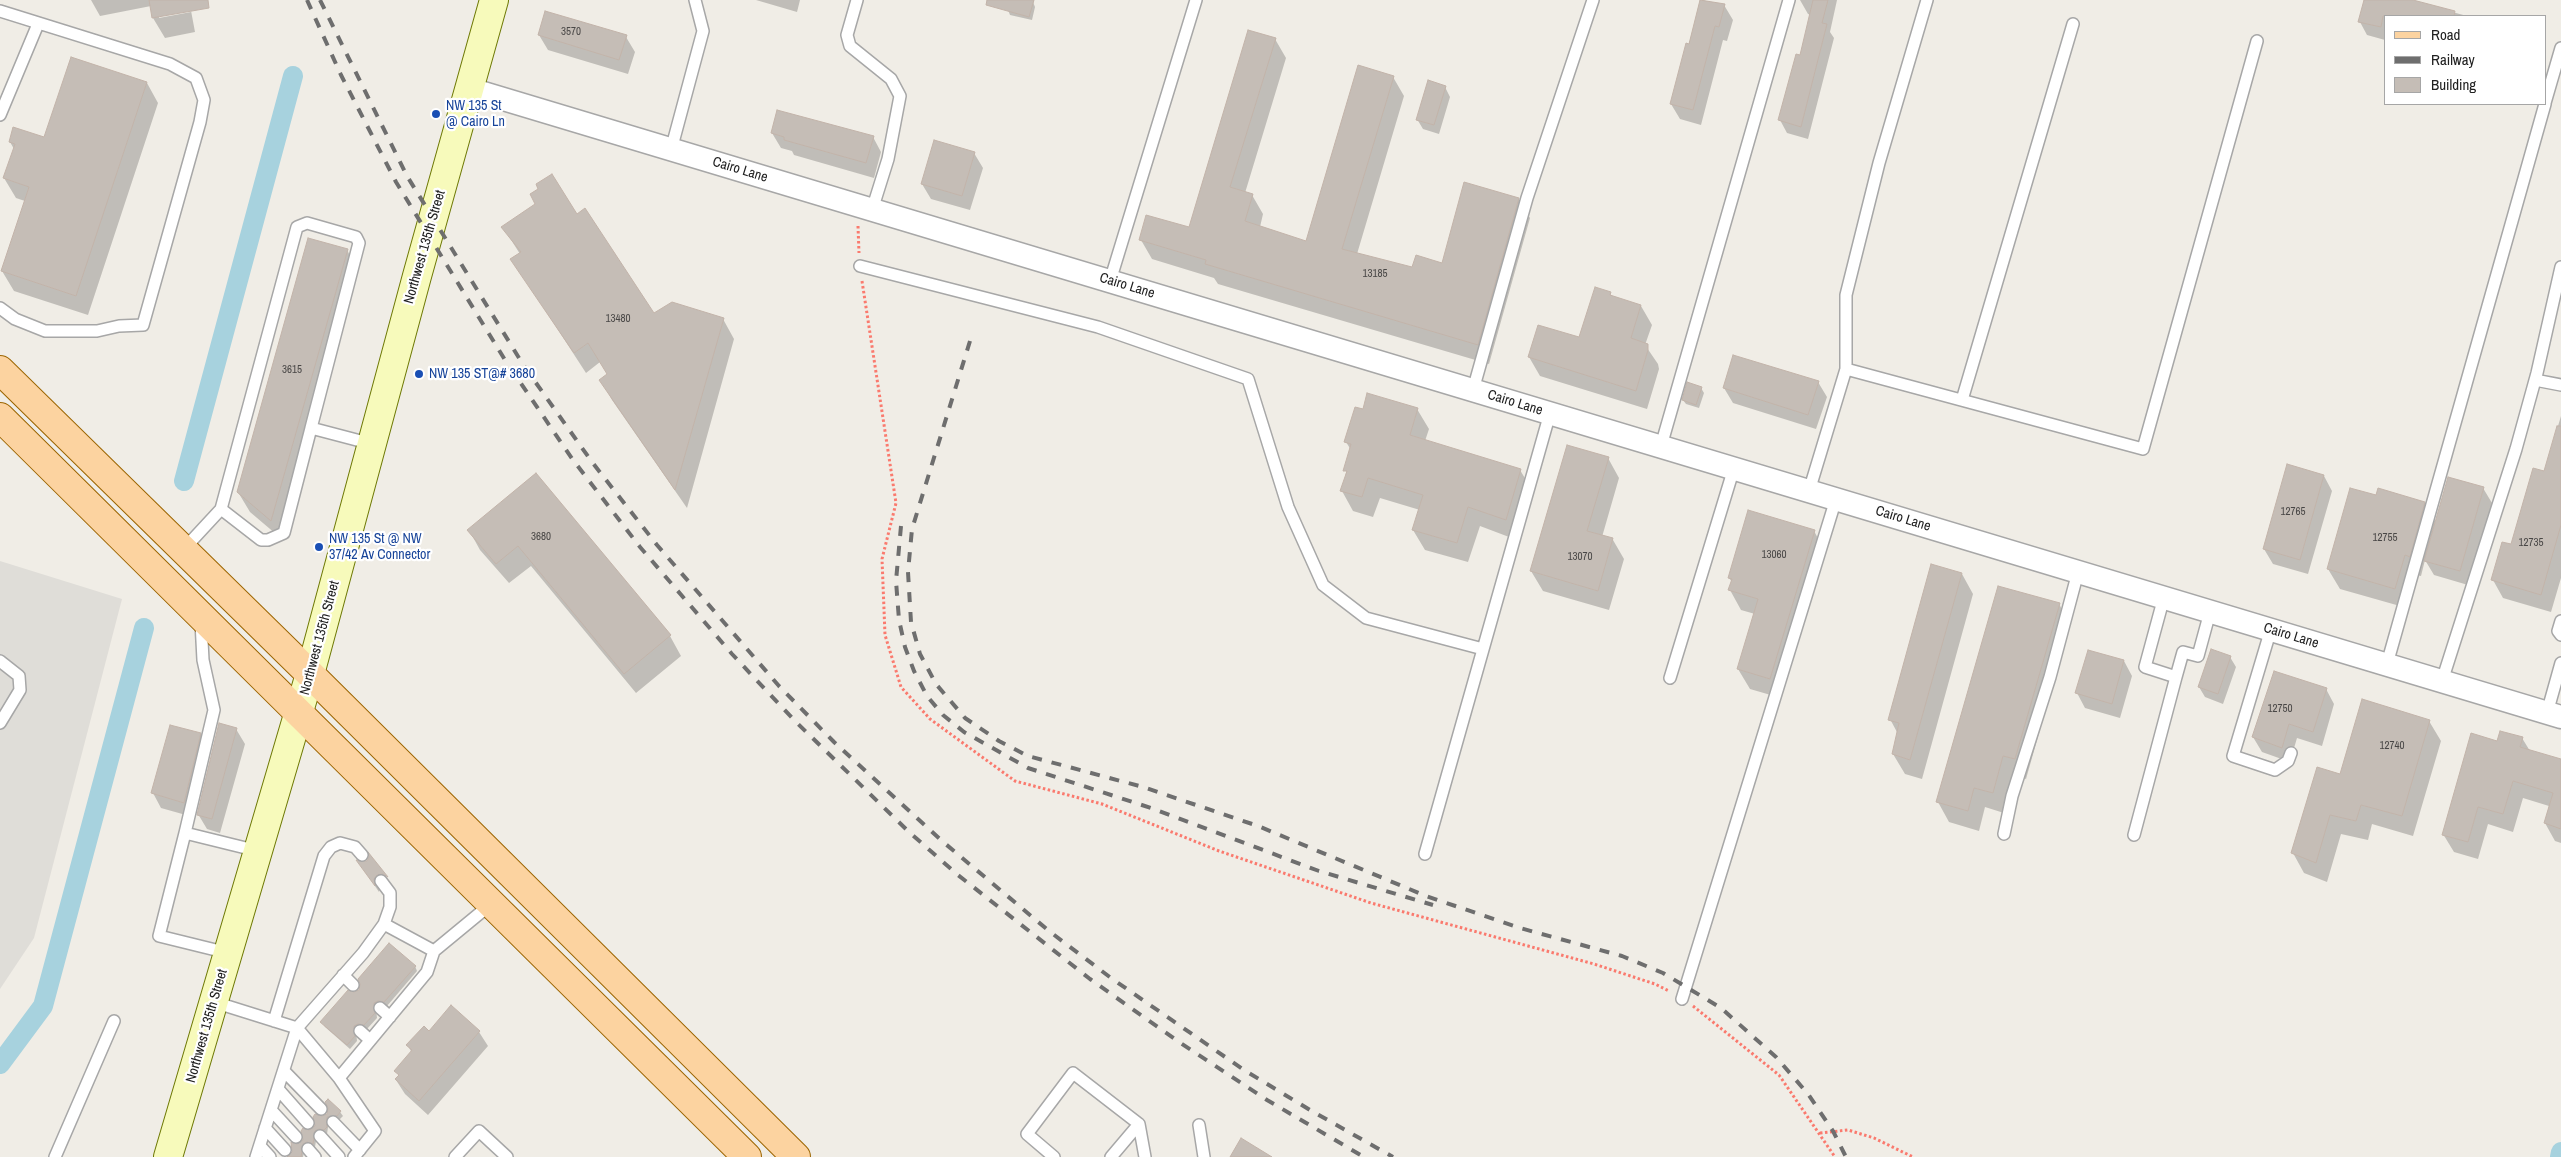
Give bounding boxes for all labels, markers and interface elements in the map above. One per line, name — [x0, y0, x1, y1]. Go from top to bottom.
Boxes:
legend — [2384, 15, 2546, 105]
text: Road — [2431, 24, 2460, 45]
house number: 3570 — [561, 25, 581, 39]
text: Railway — [2431, 49, 2475, 70]
text: Building — [2431, 74, 2476, 95]
place label: NW 135 St @ Cairo Ln — [446, 98, 505, 130]
marker: NW 135 St @ Cairo Ln — [430, 108, 442, 120]
street label: Cairo Lane — [710, 154, 770, 186]
street label: Northwest 135th Street — [401, 188, 449, 306]
house number: 13185 — [1362, 267, 1388, 281]
street label: Cairo Lane — [1097, 270, 1157, 302]
house number: 13480 — [605, 312, 631, 326]
house number: 3615 — [282, 363, 302, 377]
place label: NW 135 ST@# 3680 — [429, 366, 535, 382]
marker: NW 135 ST@# 3680 — [413, 368, 425, 380]
street label: Cairo Lane — [1485, 387, 1545, 419]
street label: Cairo Lane — [1873, 503, 1933, 535]
house number: 12765 — [2280, 505, 2306, 519]
house number: 3680 — [531, 530, 551, 544]
place label: NW 135 St @ NW 37/42 Av Connector — [329, 531, 430, 564]
house number: 12755 — [2372, 531, 2398, 545]
house number: 12735 — [2518, 536, 2544, 550]
marker: NW 135 St @ NW 37/42 Av Connector — [313, 541, 325, 553]
house number: 13060 — [1761, 548, 1787, 562]
house number: 13070 — [1567, 550, 1593, 564]
street label: Northwest 135th Street — [297, 579, 343, 697]
street label: Cairo Lane — [2261, 620, 2321, 652]
house number: 12750 — [2267, 702, 2293, 716]
house number: 12740 — [2379, 739, 2405, 753]
street label: Northwest 135th Street — [183, 967, 231, 1085]

